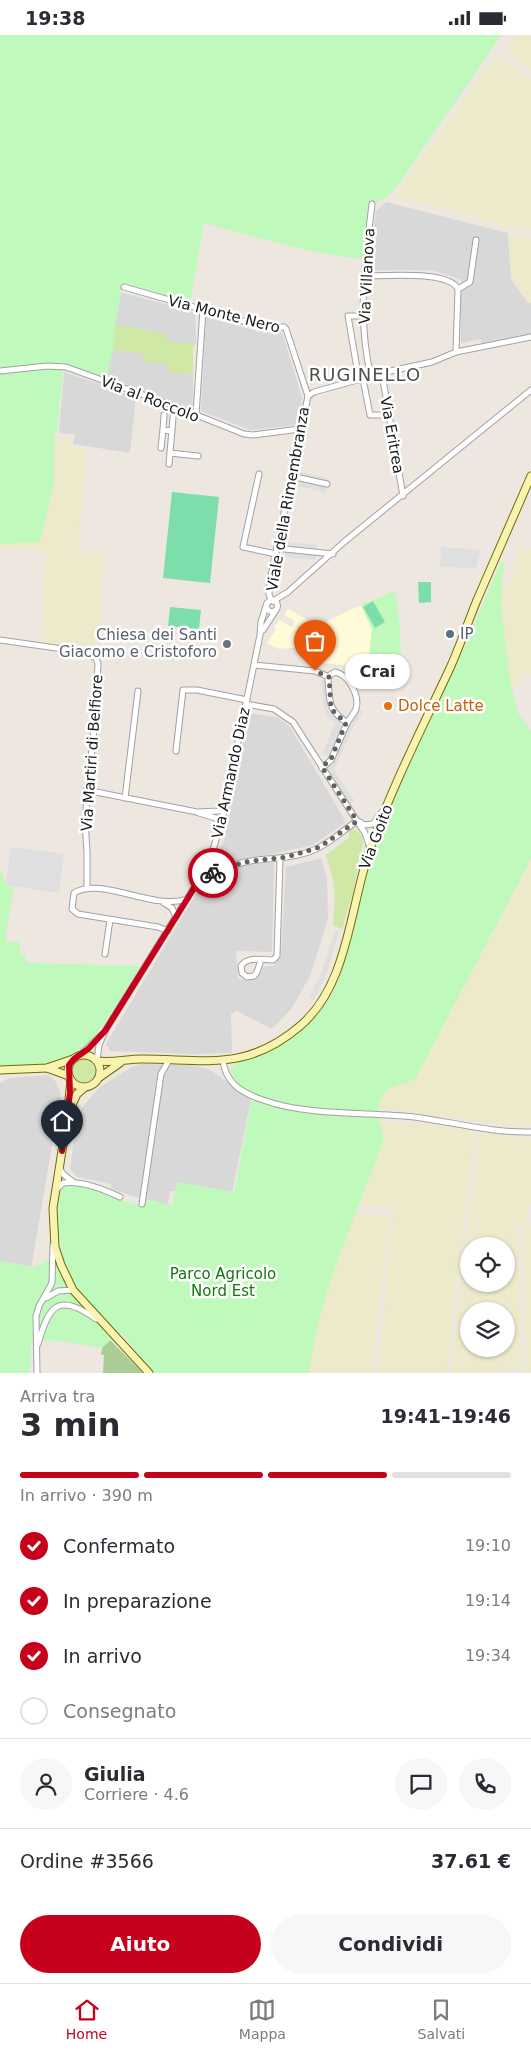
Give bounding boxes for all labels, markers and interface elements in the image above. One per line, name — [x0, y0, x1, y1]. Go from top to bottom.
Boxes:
text: 19:38 — [25, 7, 85, 29]
street label: Via Villanova — [355, 227, 379, 325]
street label: Via Monte Nero — [166, 291, 282, 337]
district label: RUGINELLO — [309, 364, 421, 385]
street label: Via al Roccolo — [98, 372, 202, 426]
street label: Via Eritrea — [376, 395, 408, 475]
street label: Viale della Rimembranza — [263, 405, 313, 593]
pin — [294, 620, 336, 671]
place label: IP — [460, 625, 473, 643]
place label: Chiesa dei Santi Giacomo e Cristoforo — [59, 626, 217, 661]
icon: bag — [301, 627, 329, 655]
marker: IP — [444, 628, 456, 640]
marker: Chiesa dei Santi Giacomo e Cristoforo — [221, 638, 233, 650]
callout: Crai — [345, 653, 410, 689]
text: Crai — [360, 662, 395, 681]
street label: Via Martiri di Belfiore — [78, 674, 106, 832]
place label: Dolce Latte — [398, 697, 484, 715]
marker: Dolce Latte — [382, 700, 394, 712]
street label: Via Armando Diaz — [208, 706, 254, 840]
street label: Via Goito — [355, 802, 397, 872]
courier — [188, 848, 238, 898]
icon: bike — [199, 859, 227, 887]
pin — [41, 1100, 83, 1151]
icon: home — [48, 1107, 76, 1135]
map controls — [460, 1237, 515, 1357]
button: locate — [460, 1237, 515, 1292]
park label: Parco Agricolo Nord Est — [170, 1265, 276, 1300]
button: layers — [460, 1302, 515, 1357]
text: Arriva tra — [20, 1387, 95, 1406]
text: 19:41–19:46 — [381, 1405, 511, 1427]
text: 3 min — [20, 1406, 121, 1444]
text: In arrivo · 390 m — [20, 1486, 153, 1505]
icon: check — [20, 1532, 48, 1560]
text: Confermato — [63, 1535, 175, 1557]
text: 19:10 — [465, 1536, 511, 1555]
icon: check — [20, 1587, 48, 1615]
text: In preparazione — [63, 1590, 212, 1612]
text: 19:14 — [465, 1591, 511, 1610]
icon: check — [20, 1642, 48, 1670]
text: In arrivo — [63, 1645, 142, 1667]
text: 19:34 — [465, 1646, 511, 1665]
text: Consegnato — [63, 1700, 176, 1722]
button: person — [20, 1758, 72, 1810]
button: chat — [395, 1758, 447, 1810]
button: phone — [459, 1758, 511, 1810]
text: Giulia — [84, 1763, 145, 1785]
text: Corriere · 4.6 — [84, 1785, 189, 1804]
text: Ordine #3566 — [20, 1850, 154, 1872]
text: 37.61 € — [431, 1850, 511, 1872]
button: Aiuto — [20, 1915, 261, 1973]
button: Condividi — [271, 1915, 511, 1973]
tab: Home — [66, 1996, 107, 2042]
tab: Mappa — [239, 1996, 286, 2042]
tab: Salvati — [418, 1996, 465, 2042]

